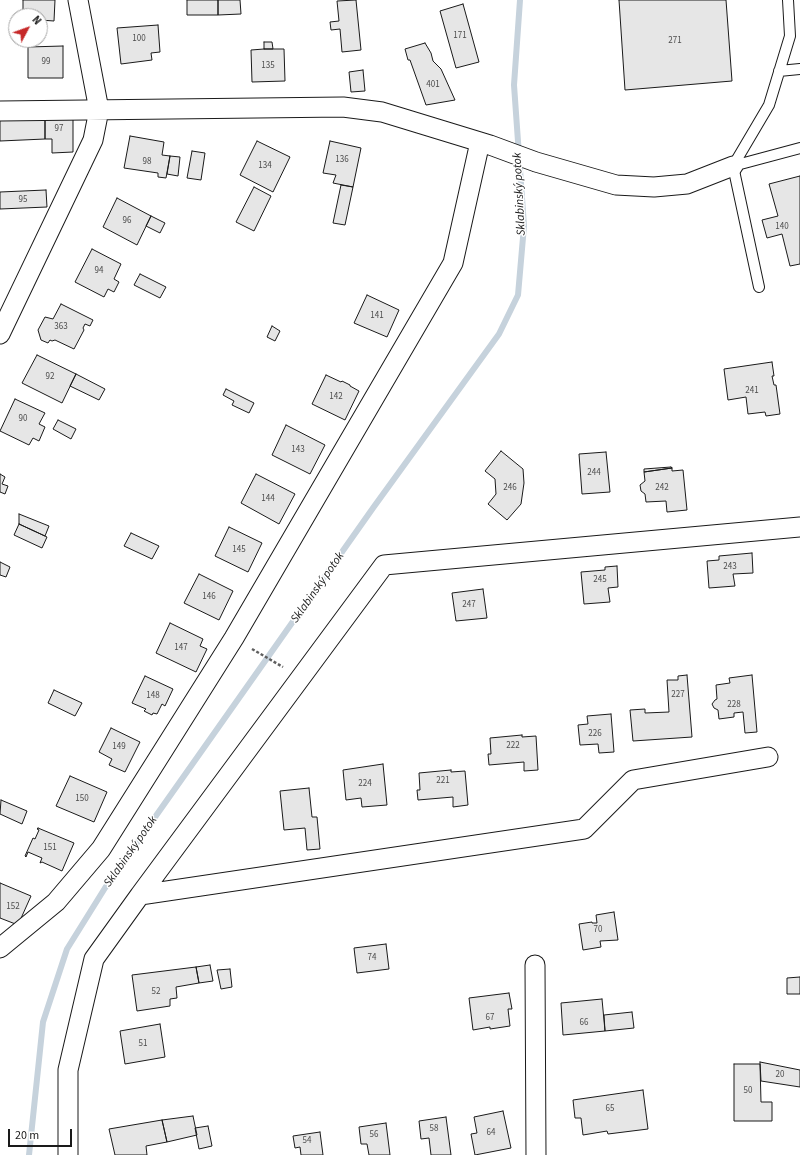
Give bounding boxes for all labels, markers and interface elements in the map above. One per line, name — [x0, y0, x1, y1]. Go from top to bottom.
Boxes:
north arrow — [8, 8, 48, 48]
text: N — [29, 13, 45, 28]
house number: 171 — [453, 31, 467, 41]
house number: 100 — [132, 34, 146, 44]
house number: 271 — [668, 36, 682, 46]
house number: 99 — [42, 57, 50, 67]
house number: 135 — [261, 61, 275, 71]
house number: 401 — [426, 80, 440, 90]
house number: 97 — [55, 124, 63, 134]
water label: Sklabinský potok — [511, 152, 529, 236]
house number: 136 — [335, 155, 349, 165]
house number: 98 — [143, 157, 151, 167]
house number: 134 — [258, 161, 272, 171]
house number: 95 — [19, 195, 27, 205]
house number: 96 — [123, 216, 131, 226]
house number: 140 — [775, 222, 789, 232]
house number: 94 — [95, 266, 103, 276]
house number: 141 — [370, 311, 384, 321]
house number: 363 — [54, 322, 68, 332]
house number: 92 — [46, 372, 54, 382]
house number: 241 — [745, 386, 759, 396]
house number: 142 — [329, 392, 343, 402]
house number: 90 — [19, 414, 27, 424]
house number: 143 — [291, 445, 305, 455]
house number: 244 — [587, 468, 601, 478]
house number: 246 — [503, 483, 517, 493]
house number: 242 — [655, 483, 669, 493]
house number: 144 — [261, 494, 275, 504]
house number: 145 — [232, 545, 246, 555]
water label: Sklabinský potok — [288, 550, 348, 626]
house number: 243 — [723, 562, 737, 572]
house number: 245 — [593, 575, 607, 585]
house number: 146 — [202, 592, 216, 602]
house number: 247 — [462, 600, 476, 610]
house number: 147 — [174, 643, 188, 653]
house number: 227 — [671, 690, 685, 700]
house number: 148 — [146, 691, 160, 701]
house number: 228 — [727, 700, 741, 710]
house number: 226 — [588, 729, 602, 739]
house number: 222 — [506, 741, 520, 751]
house number: 149 — [112, 742, 126, 752]
house number: 221 — [436, 776, 450, 786]
house number: 224 — [358, 779, 372, 789]
house number: 150 — [75, 794, 89, 804]
water label: Sklabinský potok — [101, 814, 161, 890]
house number: 151 — [43, 843, 57, 853]
house number: 152 — [6, 902, 20, 912]
house number: 70 — [594, 925, 602, 935]
house number: 74 — [368, 953, 376, 963]
house number: 52 — [152, 987, 160, 997]
house number: 67 — [486, 1013, 494, 1023]
house number: 66 — [580, 1018, 588, 1028]
house number: 51 — [139, 1039, 147, 1049]
house number: 20 — [776, 1070, 784, 1080]
house number: 50 — [744, 1086, 752, 1096]
house number: 65 — [606, 1104, 614, 1114]
scale bar — [10, 1121, 74, 1147]
house number: 58 — [430, 1124, 438, 1134]
text: 20 m — [15, 1127, 39, 1144]
house number: 64 — [487, 1128, 495, 1138]
house number: 56 — [370, 1130, 378, 1140]
house number: 54 — [303, 1136, 311, 1146]

